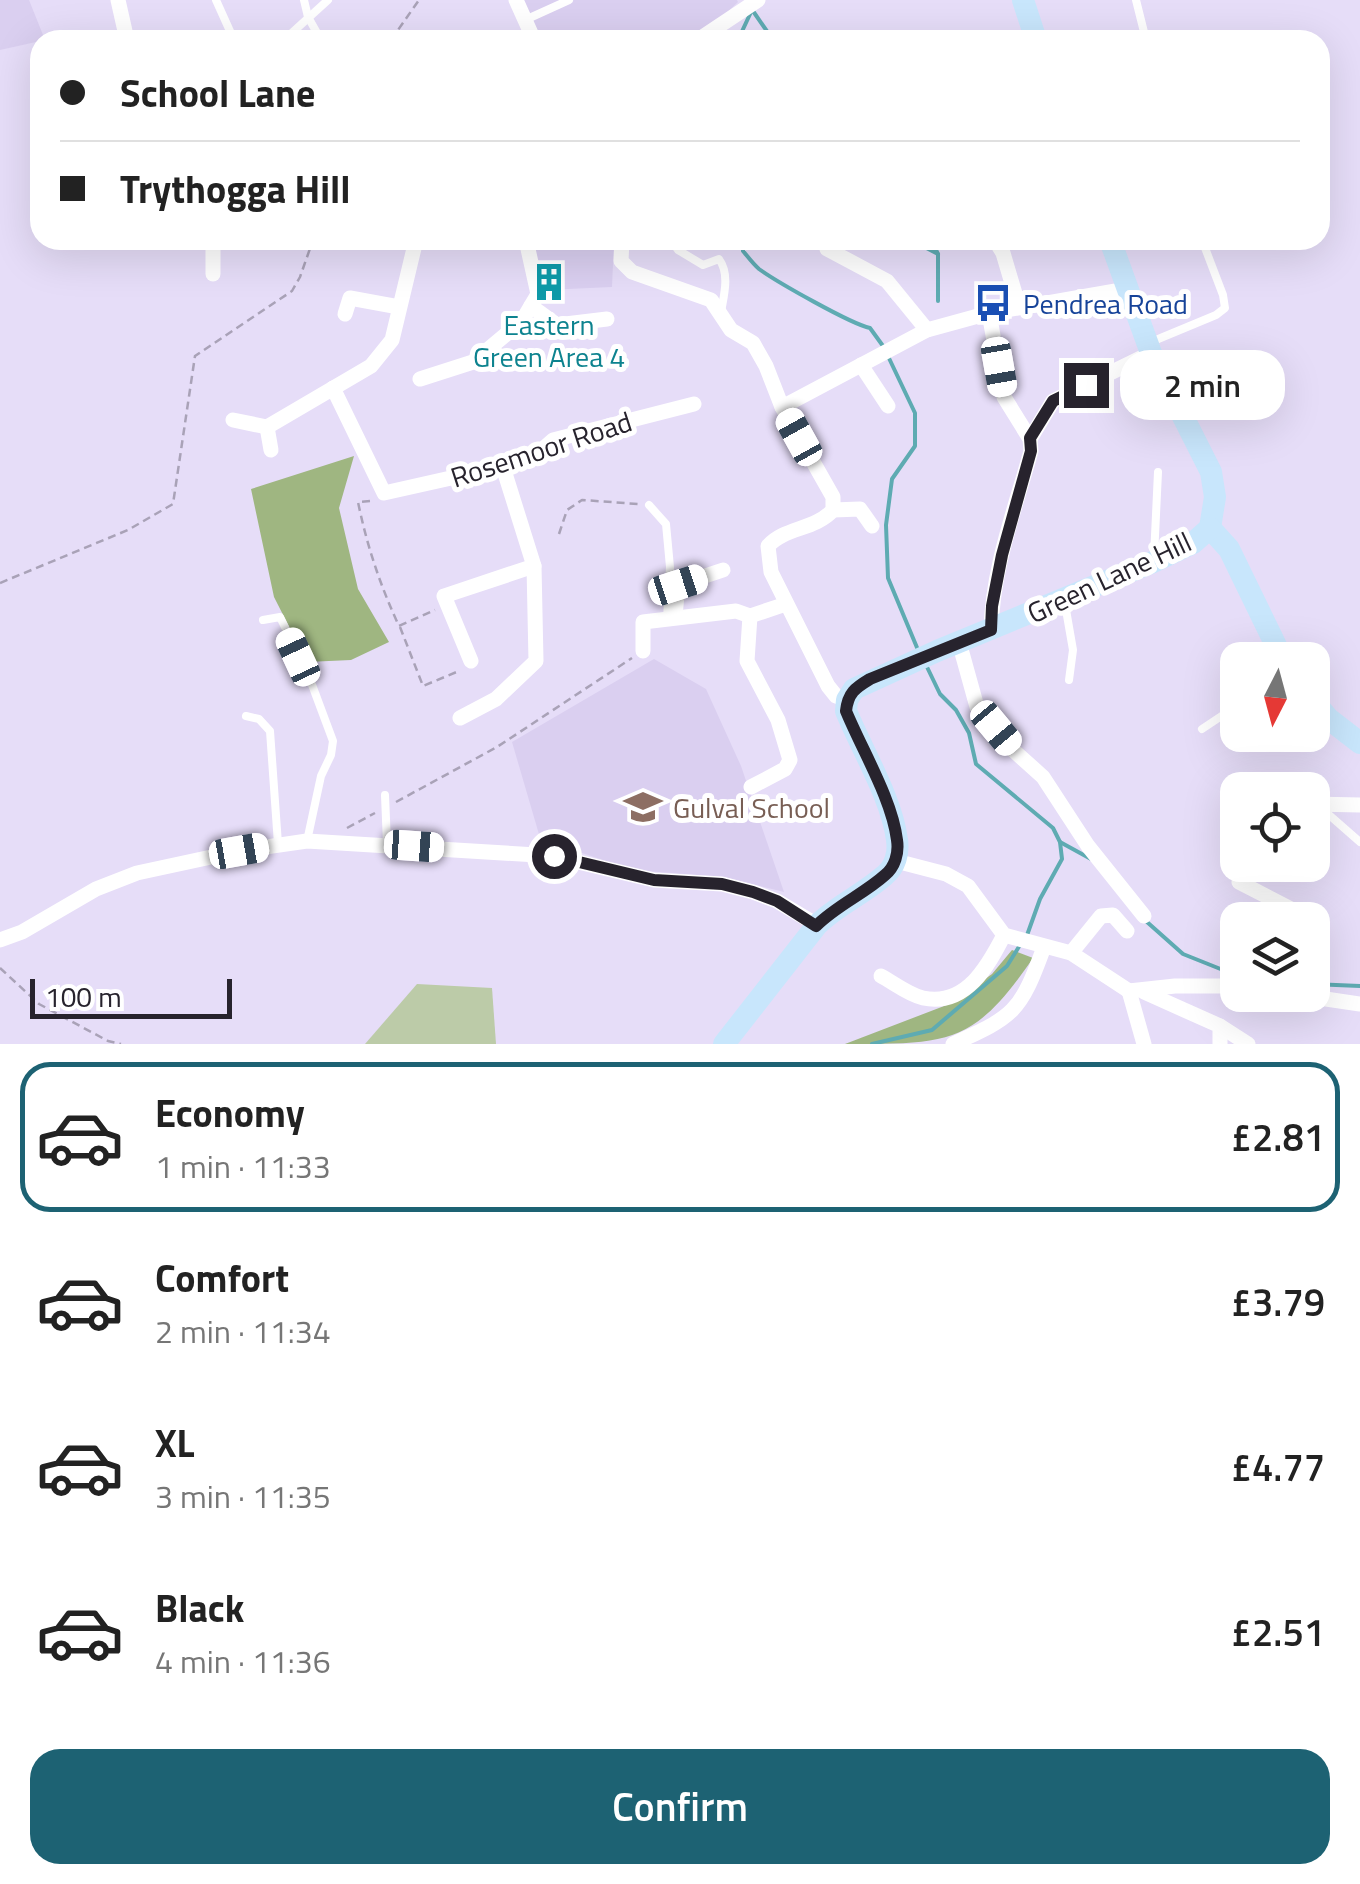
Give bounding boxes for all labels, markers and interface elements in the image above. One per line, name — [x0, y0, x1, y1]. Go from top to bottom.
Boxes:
text: School Lane — [120, 64, 315, 122]
text: Trythogga Hill — [120, 160, 351, 218]
building icon: Eastern Green Area 4 — [528, 261, 570, 303]
bus stop icon: Pendrea Road — [972, 282, 1014, 324]
place label: Pendrea Road — [1023, 282, 1188, 325]
place label: Eastern Green Area 4 — [473, 303, 625, 378]
car — [979, 335, 1019, 399]
callout: 2 min — [1121, 350, 1286, 420]
text: 2 min — [1164, 361, 1241, 409]
route end — [1064, 363, 1109, 408]
street label: Rosemoor Road — [445, 399, 637, 499]
car — [771, 403, 827, 471]
street label: Green Lane Hill — [1020, 520, 1198, 634]
car — [645, 561, 711, 609]
car — [272, 623, 324, 691]
north arrow — [1220, 642, 1330, 752]
map controls — [1220, 642, 1330, 1012]
car — [965, 695, 1027, 761]
button: locate — [1220, 772, 1330, 882]
school or university icon: Gulval School — [622, 786, 664, 828]
place label: Gulval School — [673, 786, 830, 829]
car — [383, 829, 445, 863]
car — [207, 831, 271, 871]
route start — [532, 834, 577, 879]
button: layers — [1220, 902, 1330, 1012]
scale bar — [30, 974, 232, 1018]
text: 100 m — [45, 975, 122, 1018]
text: Economy — [155, 1084, 305, 1142]
icon: car — [35, 1092, 125, 1182]
text: £2.81 — [1231, 1108, 1325, 1166]
text: 1 min · 11:33 — [155, 1142, 331, 1190]
text: Comfort — [155, 1249, 289, 1307]
icon: car — [35, 1257, 125, 1347]
text: £3.79 — [1231, 1273, 1325, 1331]
text: 2 min · 11:34 — [155, 1307, 331, 1355]
text: XL — [155, 1414, 195, 1472]
icon: car — [35, 1422, 125, 1512]
text: £4.77 — [1231, 1438, 1325, 1496]
text: 3 min · 11:35 — [155, 1472, 331, 1520]
text: Black — [155, 1579, 244, 1637]
icon: car — [35, 1587, 125, 1677]
text: £2.51 — [1231, 1603, 1325, 1661]
text: 4 min · 11:36 — [155, 1637, 331, 1685]
button: Confirm — [30, 1749, 1330, 1864]

